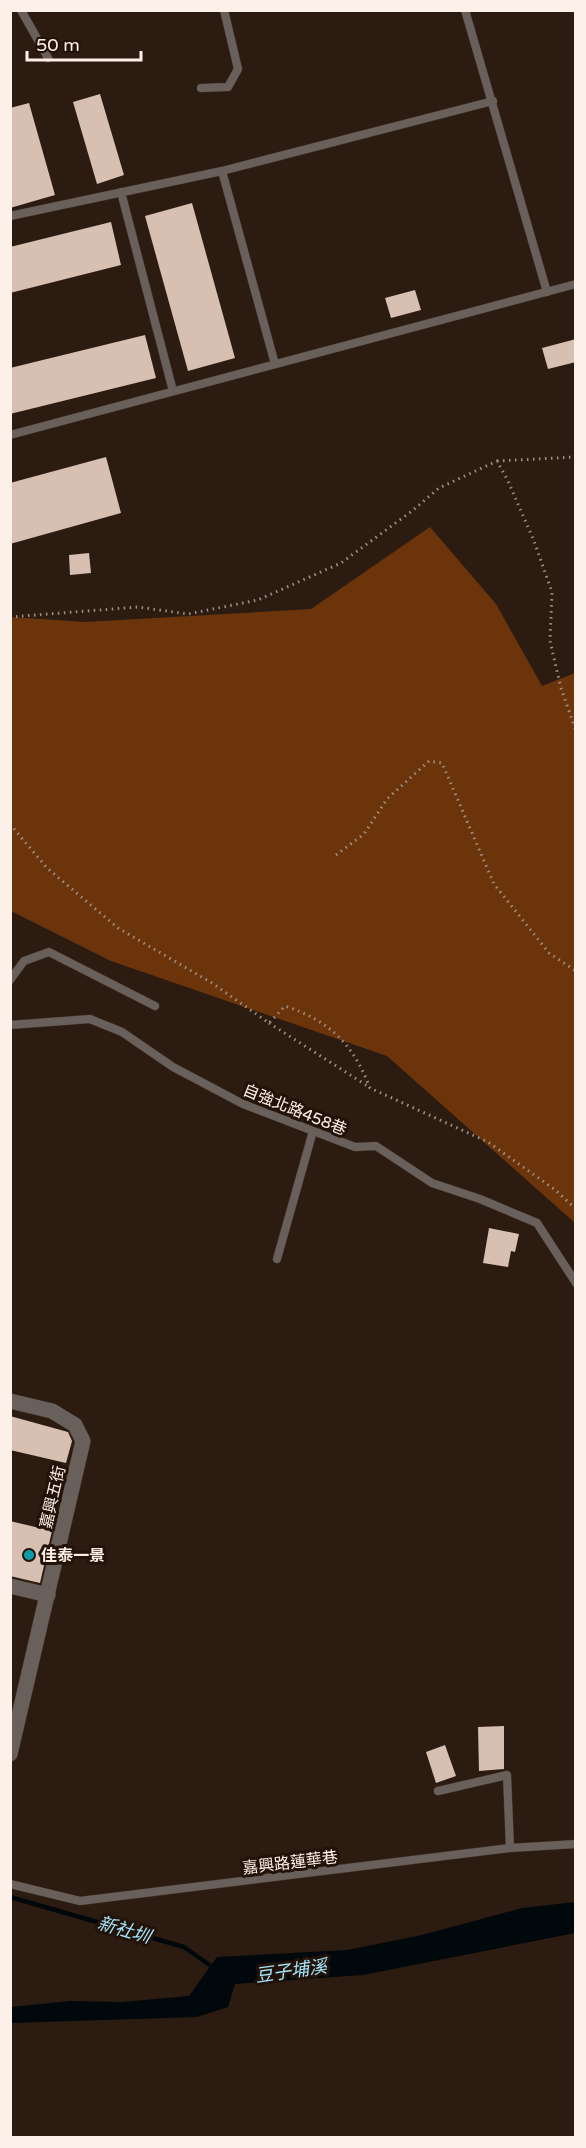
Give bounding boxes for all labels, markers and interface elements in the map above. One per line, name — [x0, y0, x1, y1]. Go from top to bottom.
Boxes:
scale bar — [27, 24, 141, 62]
text: 50 m — [36, 34, 80, 56]
street label: 自強北路458巷 — [240, 1080, 349, 1140]
street label: 嘉興五街 — [36, 1464, 70, 1531]
place label: 佳泰一景 — [41, 1546, 105, 1566]
marker: 佳泰一景 — [22, 1548, 36, 1562]
street label: 嘉興路蓮華巷 — [241, 1847, 339, 1879]
water label: 新社圳 — [95, 1912, 156, 1949]
water label: 豆子埔溪 — [254, 1955, 331, 1987]

